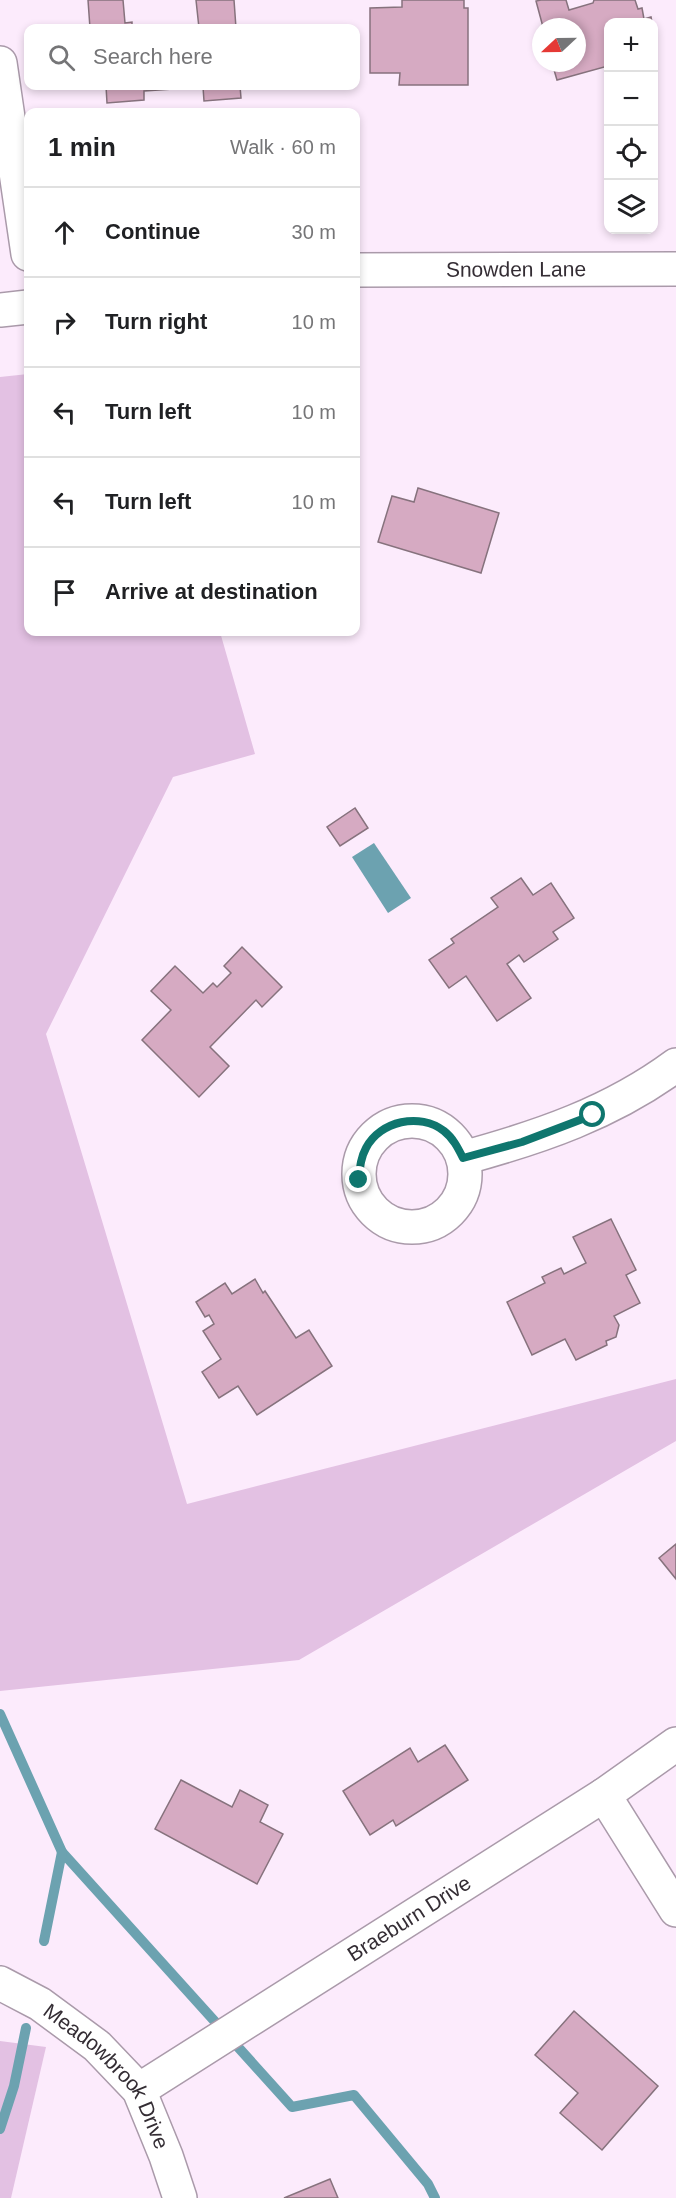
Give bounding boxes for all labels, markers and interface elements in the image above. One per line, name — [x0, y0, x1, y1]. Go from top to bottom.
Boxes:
north arrow — [532, 18, 586, 72]
map controls — [604, 18, 658, 234]
button: + — [604, 18, 658, 72]
search box — [24, 24, 360, 90]
icon: search — [45, 41, 78, 74]
text: Search here — [93, 44, 213, 69]
button: − — [604, 72, 658, 126]
button: locate — [604, 126, 658, 180]
text: 1 min — [48, 132, 116, 162]
text: Walk · 60 m — [230, 136, 336, 158]
button: layers — [604, 180, 658, 234]
icon: ahead — [48, 216, 81, 249]
text: Continue — [105, 219, 200, 244]
text: 30 m — [292, 221, 336, 243]
street label: Snowden Lane — [446, 257, 586, 281]
icon: right — [48, 306, 81, 339]
text: Turn right — [105, 309, 207, 334]
text: 10 m — [292, 311, 336, 333]
icon: left — [48, 396, 81, 429]
text: Turn left — [105, 399, 191, 424]
text: 10 m — [292, 401, 336, 423]
icon: left — [48, 486, 81, 519]
text: Turn left — [105, 489, 191, 514]
text: 10 m — [292, 491, 336, 513]
icon: arrive — [48, 576, 81, 609]
text: Arrive at destination — [105, 579, 318, 604]
route start — [579, 1101, 605, 1127]
route end — [345, 1166, 371, 1192]
street label: Braeburn Drive — [343, 1871, 475, 1966]
street label: Meadowbrook Drive — [39, 1999, 174, 2152]

